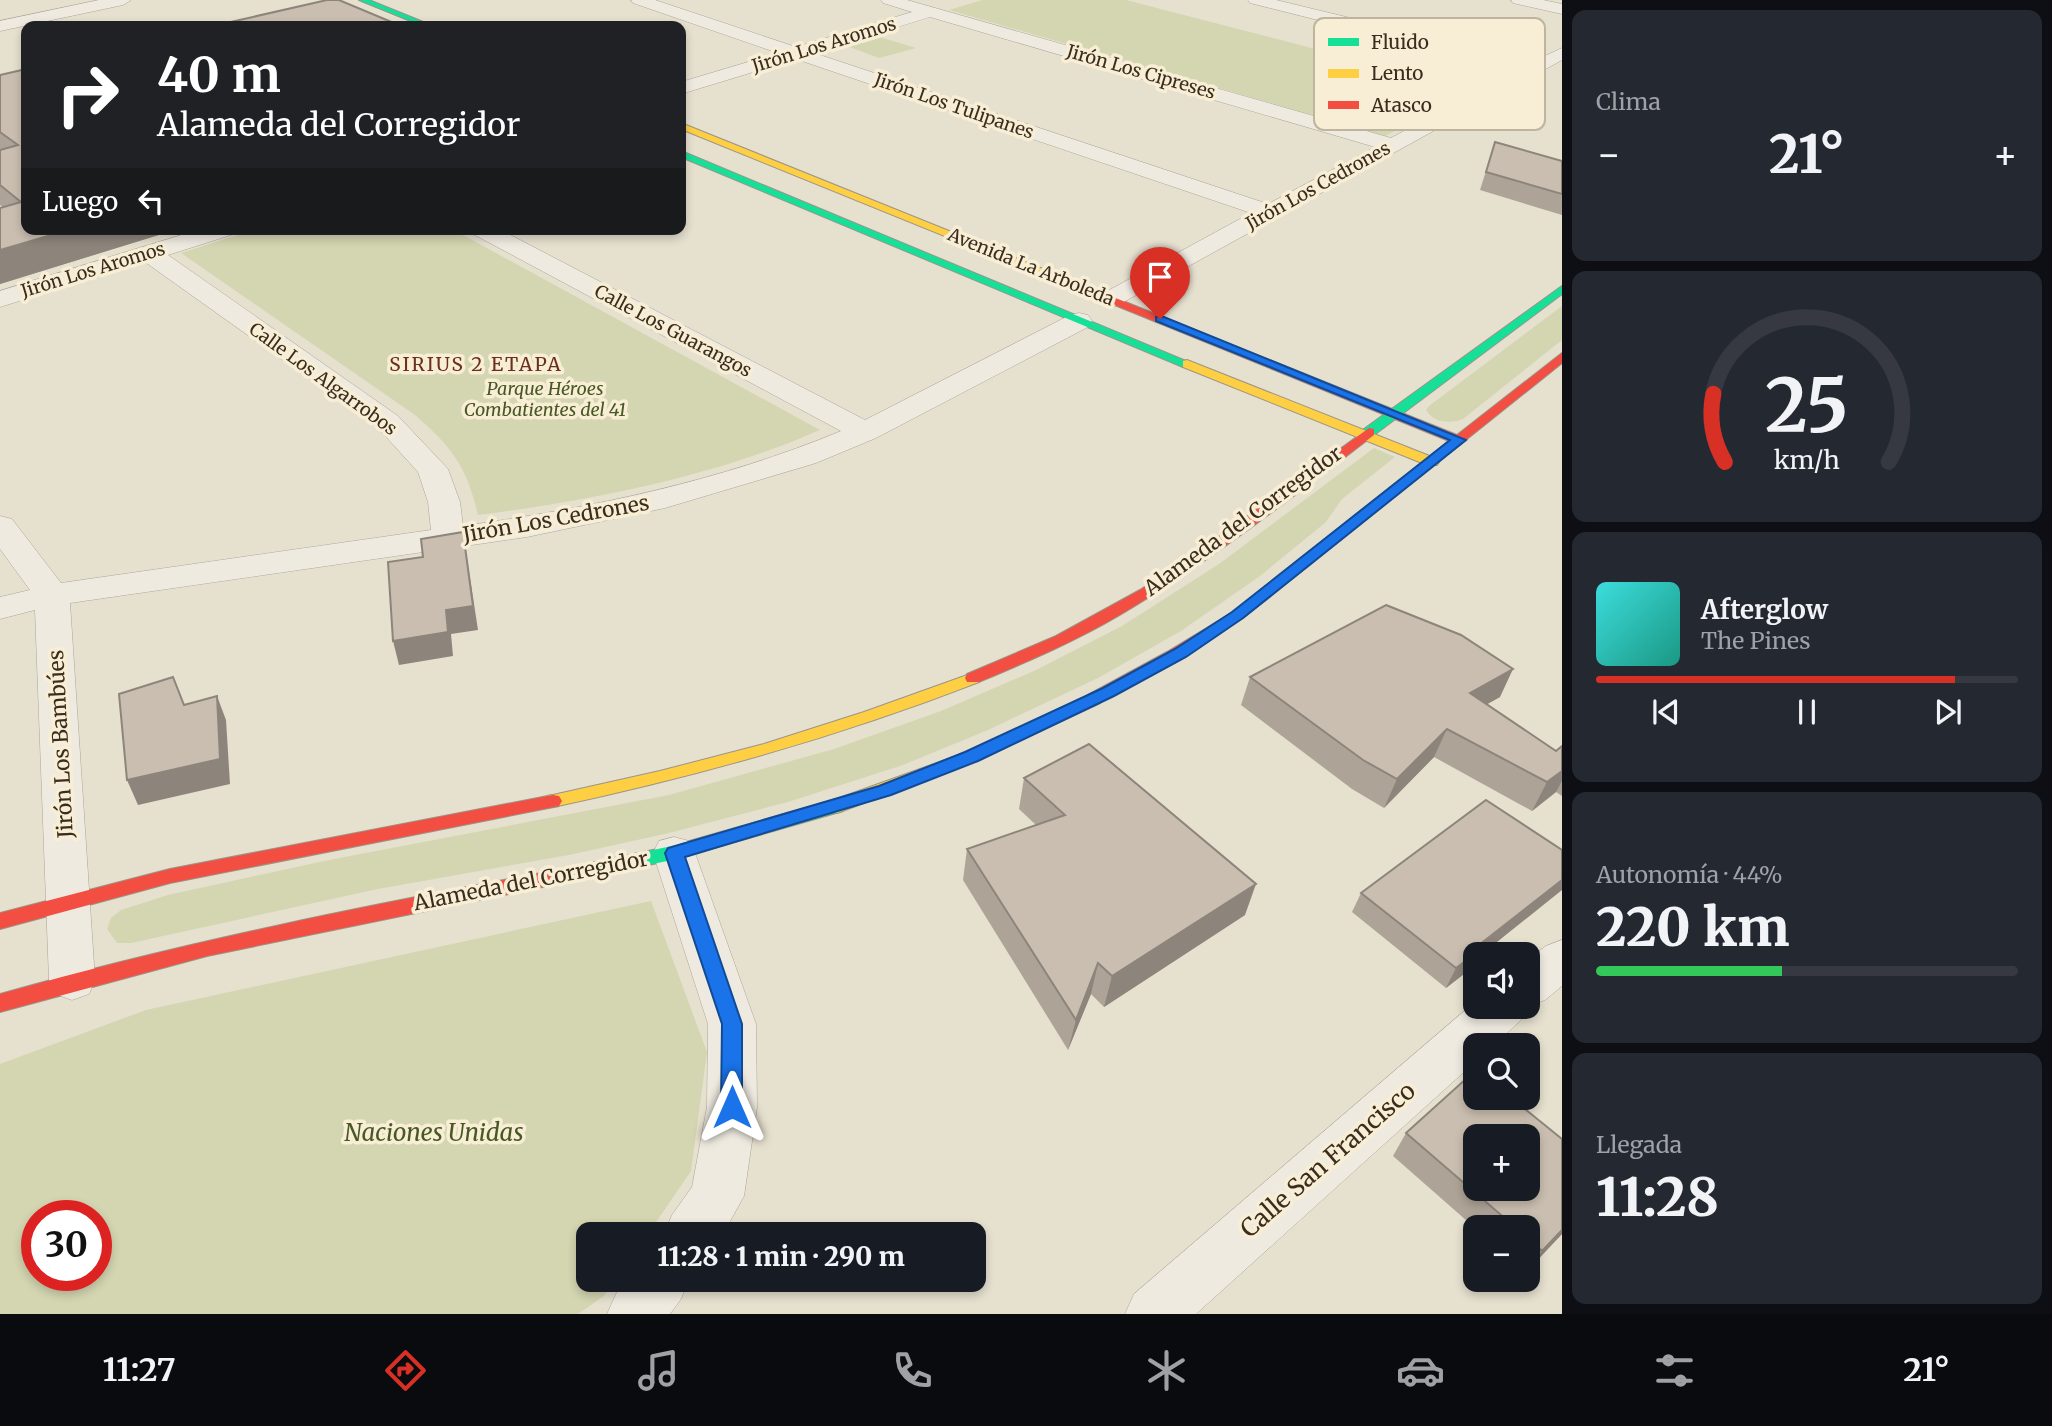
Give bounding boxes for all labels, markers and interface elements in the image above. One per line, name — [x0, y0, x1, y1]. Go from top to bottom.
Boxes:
street label: Jirón Los Aromos — [748, 12, 899, 78]
legend — [1314, 18, 1545, 130]
text: Fluido — [1371, 30, 1429, 54]
street label: Jirón Los Cipreses — [1063, 39, 1218, 104]
text: 40 m — [157, 44, 281, 105]
icon: right — [42, 49, 133, 140]
text: Lento — [1371, 61, 1423, 85]
street label: Jirón Los Tulipanes — [870, 67, 1037, 144]
text: Clima — [1596, 87, 1661, 116]
text: Atasco — [1370, 93, 1432, 117]
text: Alameda del Corregidor — [157, 105, 520, 145]
text: 21° — [1769, 122, 1845, 187]
text: − — [1596, 131, 1621, 178]
text: + — [1993, 131, 2018, 178]
street label: Jirón Los Cedrones — [1241, 136, 1394, 235]
icon: left — [132, 182, 170, 220]
text: Luego — [42, 185, 118, 218]
street label: Avenida La Arboleda — [944, 222, 1118, 311]
street label: Jirón Los Aromos — [17, 237, 168, 303]
pin — [1130, 247, 1190, 319]
icon: arrive — [1141, 258, 1179, 296]
street label: Calle Los Guarangos — [591, 279, 756, 382]
street label: Calle Los Algarrobos — [245, 317, 402, 440]
district label: SIRIUS 2 ETAPA — [389, 352, 563, 376]
text: 25 — [1765, 361, 1849, 453]
park label: Parque Héroes Combatientes del 41 — [464, 377, 626, 421]
street label: Alameda del Corregidor — [1138, 440, 1347, 602]
text: km/h — [1774, 444, 1840, 476]
street label: Jirón Los Cedrones — [460, 489, 651, 548]
text: Afterglow — [1701, 593, 1828, 626]
text: The Pines — [1701, 626, 1811, 655]
street label: Jirón Los Bambúes — [42, 649, 79, 840]
icon: previous — [1647, 693, 1685, 731]
icon: pause — [1788, 693, 1826, 731]
icon: next — [1929, 693, 1967, 731]
street label: Alameda del Corregidor — [410, 845, 650, 917]
text: Autonomía · 44% — [1596, 860, 1783, 889]
text: 220 km — [1596, 895, 1789, 960]
map controls — [1463, 942, 1540, 1292]
button: sound — [1463, 942, 1540, 1019]
button: search — [1463, 1033, 1540, 1110]
position arrow — [695, 1070, 769, 1144]
street label: Calle San Francisco — [1234, 1075, 1422, 1244]
park label: Naciones Unidas — [344, 1117, 524, 1148]
button: + — [1463, 1124, 1540, 1201]
text: Llegada — [1596, 1130, 1682, 1159]
text: 11:28 — [1596, 1165, 1719, 1230]
speed limit sign: 30 — [21, 1200, 112, 1291]
button: − — [1463, 1215, 1540, 1292]
text: 11:28 · 1 min · 290 m — [657, 1240, 905, 1273]
icon: directions — [381, 1346, 430, 1395]
icon: music — [634, 1346, 683, 1395]
icon: phone — [888, 1346, 937, 1395]
icon: climate — [1142, 1346, 1191, 1395]
icon: car — [1396, 1346, 1445, 1395]
icon: filters — [1650, 1346, 1699, 1395]
text: 11:27 — [102, 1350, 176, 1390]
text: 21° — [1903, 1350, 1950, 1390]

